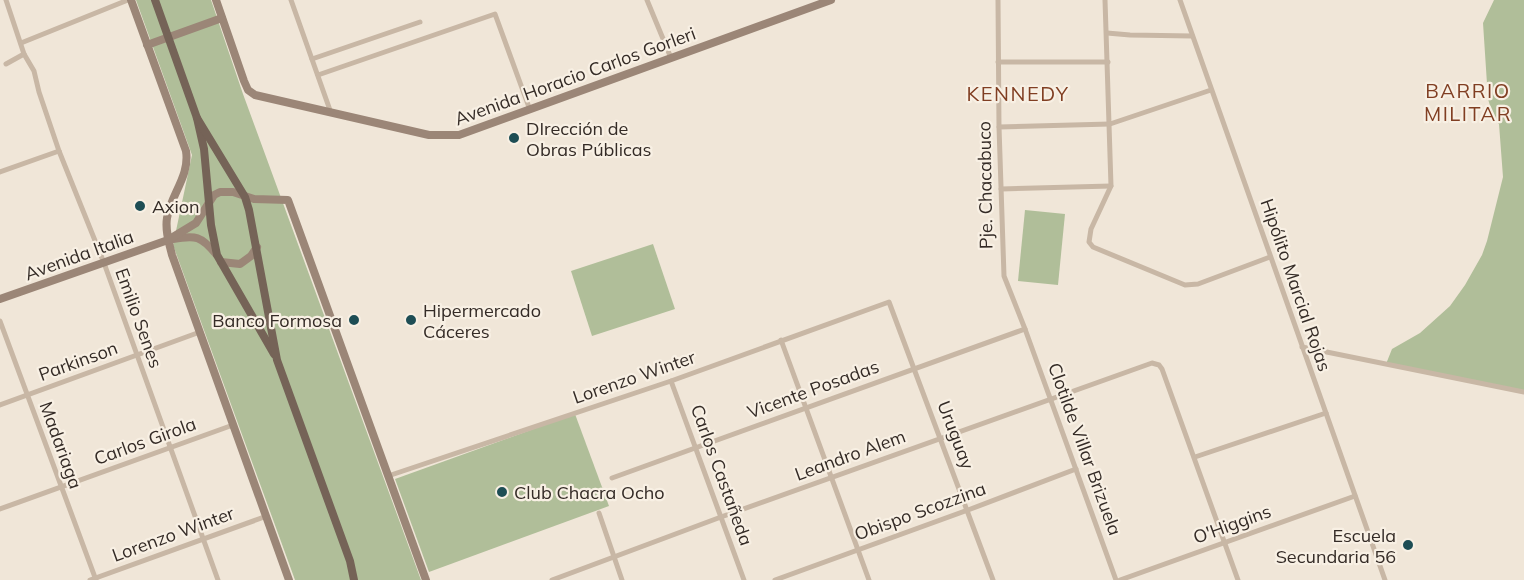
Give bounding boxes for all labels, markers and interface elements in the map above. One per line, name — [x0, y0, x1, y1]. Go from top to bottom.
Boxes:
street label: Avenida Horacio Carlos Gorleri — [451, 22, 699, 130]
district label: BARRIO MILITAR — [1424, 78, 1512, 126]
district label: KENNEDY — [967, 81, 1069, 106]
place label: DIrección de Obras Públicas — [526, 117, 652, 161]
street label: Pje. Chacabuco — [972, 121, 998, 249]
marker: DIrección de Obras Públicas — [507, 131, 521, 145]
place label: Axion — [152, 195, 200, 218]
street label: Hipólito Marcial Rojas — [1256, 196, 1336, 374]
marker: Axion — [133, 199, 147, 213]
street label: Avenida Italia — [21, 225, 137, 285]
street label: Emilio Senes — [110, 265, 168, 371]
place label: Hipermercado Cáceres — [423, 299, 541, 343]
place label: Banco Formosa — [212, 309, 342, 332]
marker: Banco Formosa — [347, 313, 361, 327]
marker: Hipermercado Cáceres — [404, 313, 418, 327]
street label: Parkinson — [35, 336, 121, 386]
street label: Lorenzo Winter — [570, 345, 699, 409]
street label: Vicente Posadas — [744, 354, 882, 423]
street label: Clotilde Villar Brizuela — [1043, 360, 1127, 538]
street label: Uruguay — [932, 397, 980, 473]
street label: Madariaga — [35, 398, 87, 492]
street label: Carlos Castañeda — [686, 401, 758, 549]
street label: Carlos Girola — [91, 412, 199, 470]
street label: Leandro Alem — [791, 424, 909, 486]
street label: Obispo Scozzina — [851, 477, 989, 545]
place label: Club Chacra Ocho — [514, 481, 665, 504]
marker: Club Chacra Ocho — [495, 485, 509, 499]
street label: O'Higgins — [1190, 499, 1274, 549]
street label: Lorenzo Winter — [109, 501, 238, 567]
place label: Escuela Secundaria 56 — [1276, 524, 1396, 568]
marker: Escuela Secundaria 56 — [1401, 538, 1415, 552]

